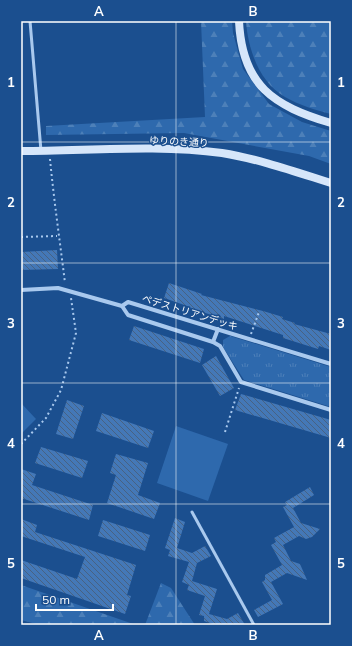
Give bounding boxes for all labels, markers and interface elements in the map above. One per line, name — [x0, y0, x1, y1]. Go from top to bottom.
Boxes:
text: A — [94, 3, 104, 19]
text: B — [249, 3, 258, 19]
text: 1 — [7, 74, 15, 90]
text: 1 — [337, 74, 345, 90]
street label: ゆりのき通り — [149, 133, 209, 150]
text: 2 — [7, 194, 15, 210]
text: 2 — [337, 194, 345, 210]
street label: ペデストリアンデッキ — [140, 292, 239, 333]
text: 3 — [7, 315, 15, 331]
text: 3 — [337, 315, 345, 331]
text: 4 — [7, 435, 15, 451]
text: 4 — [337, 435, 345, 451]
text: 5 — [7, 555, 15, 571]
text: 5 — [337, 555, 345, 571]
scale bar — [36, 586, 113, 612]
text: 50 m — [42, 592, 70, 607]
text: A — [94, 627, 104, 643]
text: B — [249, 627, 258, 643]

